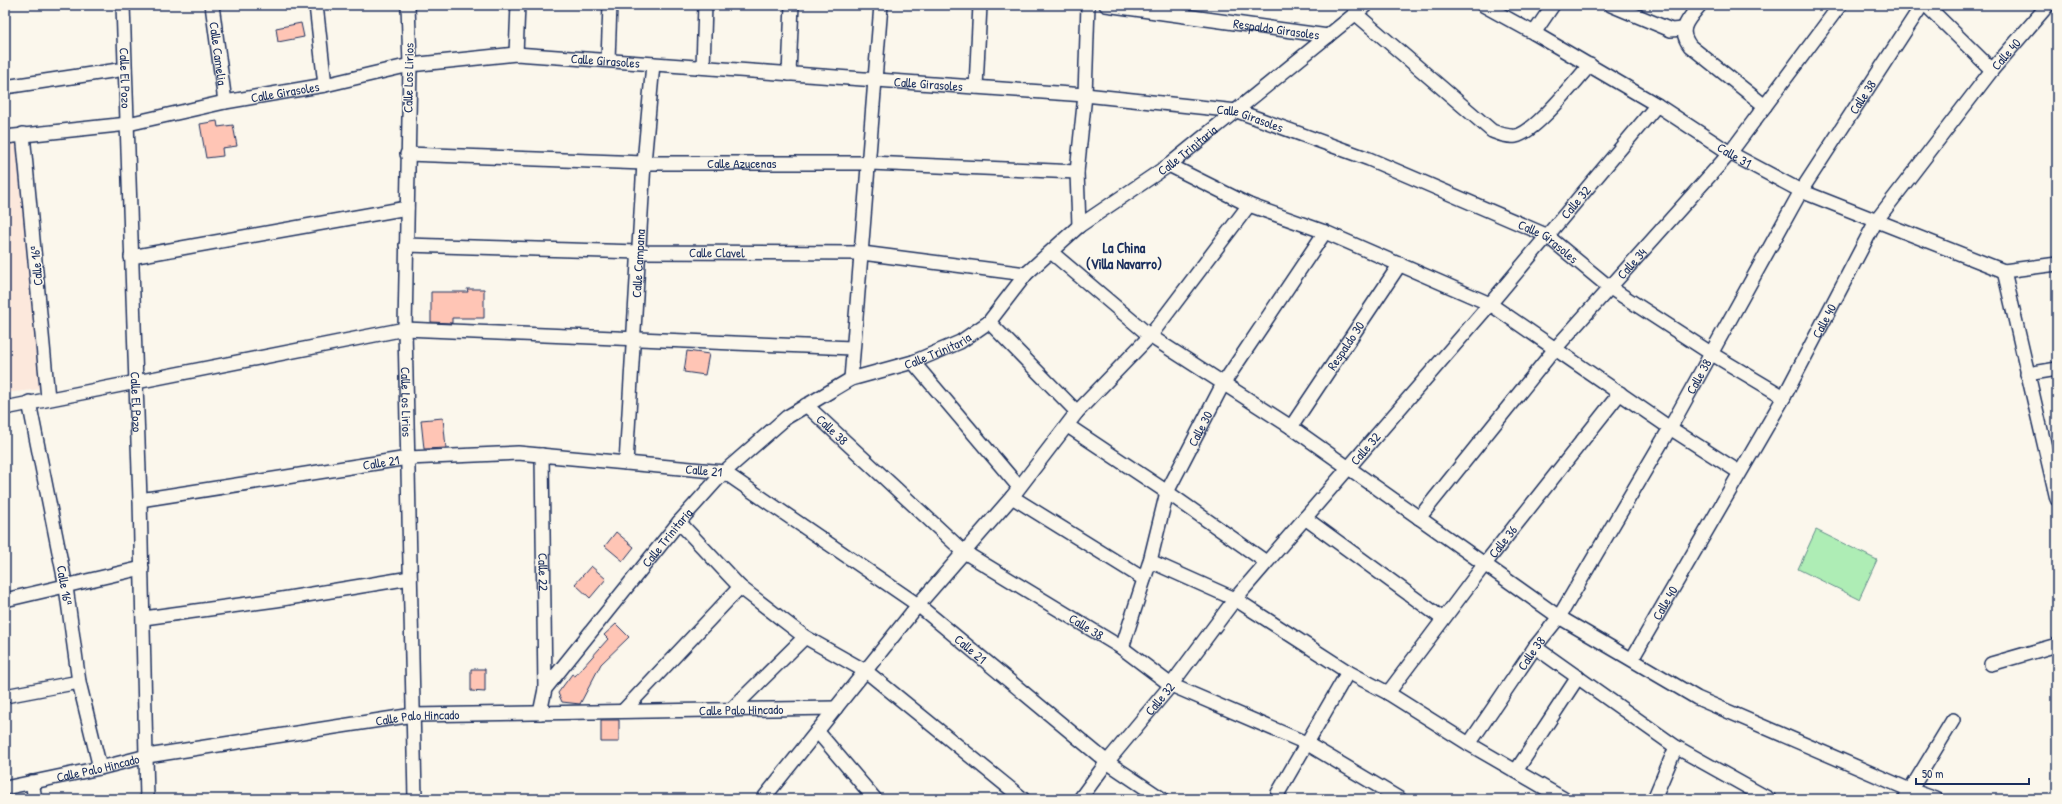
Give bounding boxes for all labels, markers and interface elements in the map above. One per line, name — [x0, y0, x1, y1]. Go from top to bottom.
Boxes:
street label: Respaldo Girasoles — [1232, 14, 1321, 44]
street label: Calle Camelia — [205, 21, 232, 86]
street label: Calle 40 — [1987, 34, 2025, 74]
street label: Calle Los Lirios — [398, 43, 418, 113]
street label: Calle El Pozo — [115, 47, 136, 109]
street label: Calle Girasoles — [570, 49, 640, 72]
street label: Calle Girasoles — [893, 72, 964, 95]
street label: Calle 38 — [1844, 76, 1880, 118]
street label: Calle Girasoles — [249, 77, 321, 106]
street label: Calle Girasoles — [1216, 100, 1286, 136]
street label: Calle Trinitaria — [1154, 121, 1221, 179]
street label: Calle 31 — [1714, 138, 1755, 172]
street label: Calle Azucenas — [707, 154, 777, 172]
street label: Calle 32 — [1556, 182, 1595, 222]
street label: Calle Girasoles — [1515, 215, 1582, 267]
street label: Calle Campana — [627, 228, 649, 298]
district label: La China (Villa Navarro) — [1086, 238, 1162, 273]
street label: Calle Clavel — [689, 243, 745, 261]
street label: Calle 34 — [1613, 243, 1651, 283]
street label: Calle 16ª — [25, 245, 47, 287]
street label: Calle 40 — [1807, 300, 1840, 341]
street label: Respaldo 30 — [1323, 317, 1368, 374]
street label: Calle Trinitaria — [902, 328, 975, 373]
street label: Calle 38 — [1682, 355, 1716, 397]
street label: Calle Los Lirios — [397, 367, 416, 437]
street label: Calle El Pozo — [127, 371, 147, 432]
street label: Calle 30 — [1183, 407, 1217, 449]
street label: Calle 38 — [812, 410, 852, 449]
street label: Calle 32 — [1346, 428, 1384, 469]
street label: Calle 21 — [361, 450, 401, 474]
street label: Calle 21 — [685, 459, 723, 481]
street label: Calle Trinitaria — [637, 504, 696, 571]
street label: Calle 36 — [1484, 521, 1521, 562]
street label: Calle 22 — [534, 553, 553, 591]
street label: Calle 16ª — [53, 564, 77, 606]
street label: Calle 40 — [1648, 582, 1682, 623]
street label: Calle 38 — [1066, 609, 1107, 644]
street label: Calle 21 — [951, 630, 991, 668]
street label: Calle 38 — [1513, 632, 1549, 674]
street label: Calle 32 — [1140, 678, 1179, 719]
street label: Calle Palo Hincado — [699, 700, 784, 719]
street label: Calle Palo Hincado — [374, 705, 460, 730]
street label: Calle Palo Hincado — [55, 749, 141, 786]
scale bar — [1916, 760, 2029, 786]
text: 50 m — [1922, 765, 1943, 782]

